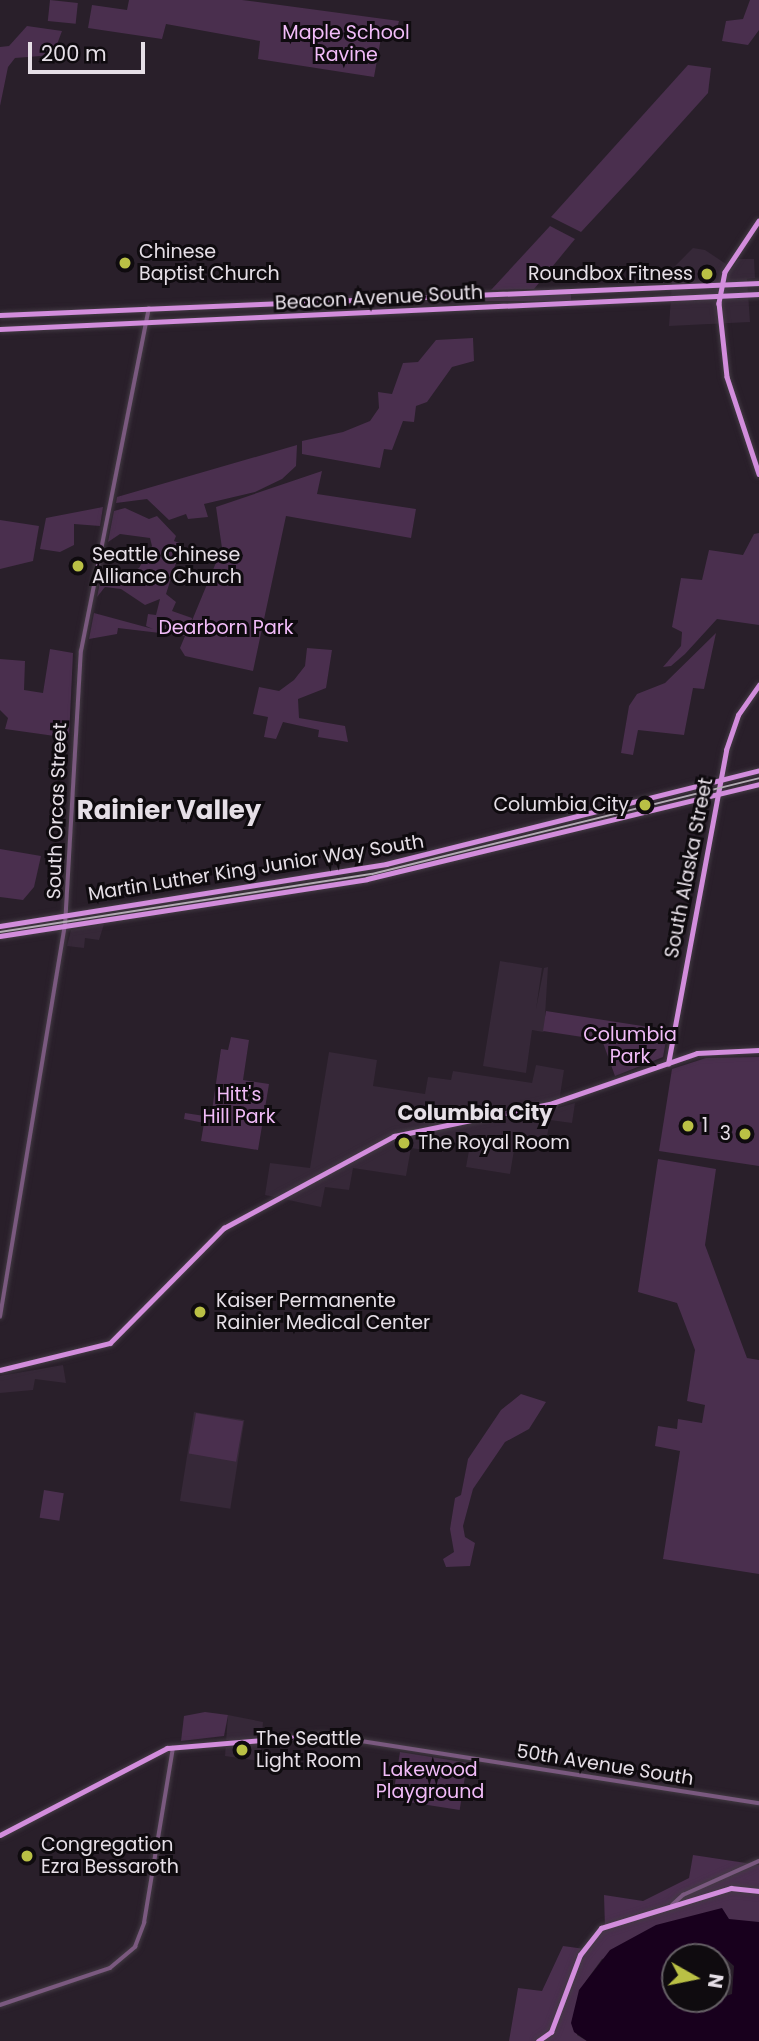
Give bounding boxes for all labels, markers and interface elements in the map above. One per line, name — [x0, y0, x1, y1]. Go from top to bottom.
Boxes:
park label: Maple School Ravine — [282, 22, 410, 66]
scale bar — [32, 28, 149, 72]
text: 200 m — [41, 39, 107, 68]
place label: Chinese Baptist Church — [139, 241, 280, 285]
marker: Chinese Baptist Church — [117, 255, 133, 271]
place label: Roundbox Fitness — [528, 263, 693, 285]
marker: Roundbox Fitness — [699, 266, 715, 282]
street label: Beacon Avenue South — [274, 281, 484, 315]
place label: Seattle Chinese Alliance Church — [92, 544, 242, 588]
marker: Seattle Chinese Alliance Church — [70, 558, 86, 574]
park label: Dearborn Park — [158, 617, 294, 639]
street label: South Orcas Street — [43, 722, 71, 900]
street label: South Alaska Street — [660, 776, 718, 960]
place label: Columbia City — [493, 794, 629, 816]
district label: Rainier Valley — [77, 795, 261, 827]
marker: Columbia City — [635, 795, 655, 815]
street label: Martin Luther King Junior Way South — [86, 830, 426, 906]
park label: Columbia Park — [583, 1024, 677, 1068]
park label: Hitt's Hill Park — [203, 1084, 275, 1128]
district label: Columbia City — [397, 1100, 553, 1126]
place label: 1 — [702, 1115, 708, 1137]
marker: 1 — [680, 1118, 696, 1134]
place label: 3 — [720, 1123, 731, 1145]
marker: 3 — [737, 1126, 753, 1142]
place label: The Royal Room — [418, 1132, 570, 1154]
marker: The Royal Room — [396, 1135, 412, 1151]
place label: Kaiser Permanente Rainier Medical Center — [216, 1290, 430, 1334]
marker: Kaiser Permanente Rainier Medical Center — [190, 1302, 210, 1322]
place label: The Seattle Light Room — [256, 1728, 361, 1772]
street label: 50th Avenue South — [515, 1740, 695, 1790]
marker: The Seattle Light Room — [234, 1742, 250, 1758]
park label: Lakewood Playground — [376, 1759, 484, 1803]
place label: Congregation Ezra Bessaroth — [41, 1834, 179, 1878]
marker: Congregation Ezra Bessaroth — [19, 1848, 35, 1864]
north arrow — [661, 1943, 731, 2013]
text: N — [701, 1972, 730, 1990]

